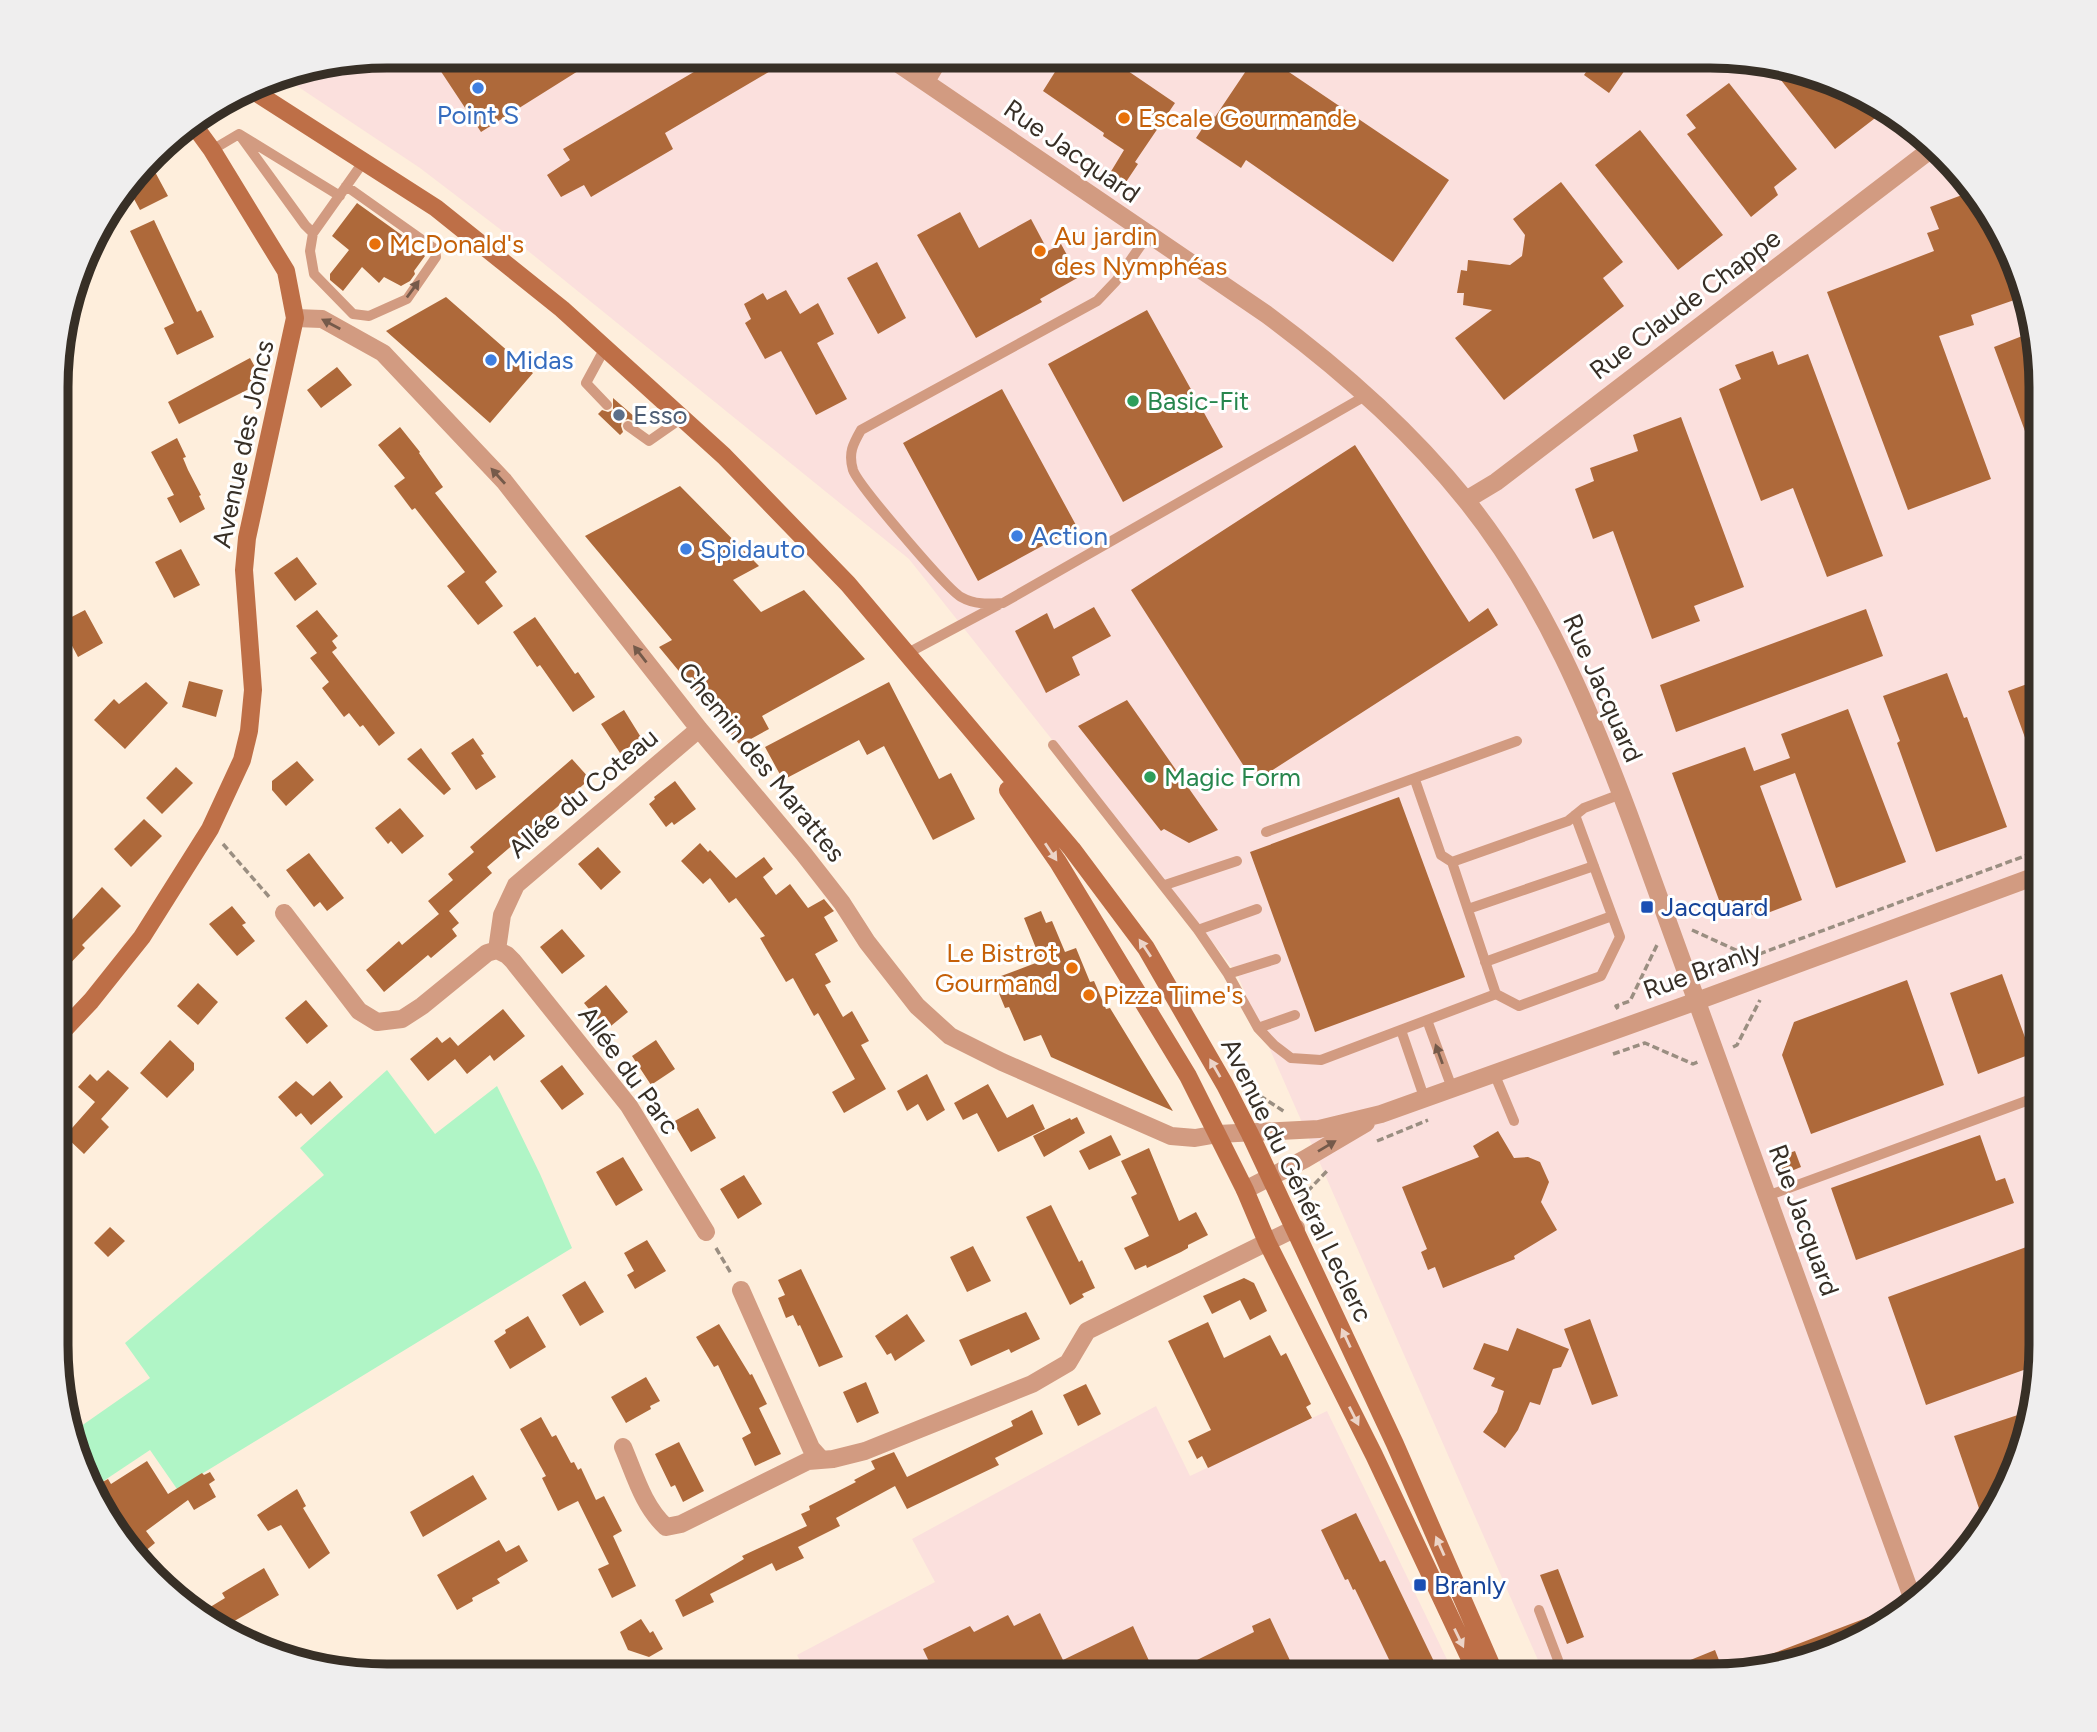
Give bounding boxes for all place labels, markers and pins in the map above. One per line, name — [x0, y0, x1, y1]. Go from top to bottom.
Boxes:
marker: Point S — [470, 80, 486, 96]
place label: Point S — [437, 99, 519, 131]
place label: Escale Gourmande — [1138, 102, 1357, 134]
marker: Escale Gourmande — [1116, 110, 1132, 126]
place label: Au jardin des Nymphéas — [1054, 220, 1227, 282]
place label: McDonald's — [389, 228, 524, 260]
marker: McDonald's — [367, 236, 383, 252]
marker: Au jardin des Nymphéas — [1032, 243, 1048, 259]
place label: Midas — [505, 344, 574, 376]
marker: Midas — [483, 352, 499, 368]
place label: Basic-Fit — [1147, 385, 1249, 417]
marker: Basic-Fit — [1125, 393, 1141, 409]
place label: Esso — [633, 399, 688, 431]
marker: Esso — [611, 407, 627, 423]
place label: Action — [1031, 520, 1108, 552]
marker: Action — [1009, 528, 1025, 544]
place label: Spidauto — [700, 533, 805, 565]
marker: Spidauto — [678, 541, 694, 557]
place label: Magic Form — [1164, 761, 1301, 793]
marker: Magic Form — [1142, 769, 1158, 785]
place label: Jacquard — [1661, 891, 1769, 923]
marker: Jacquard — [1639, 899, 1655, 915]
place label: Le Bistrot Gourmand — [935, 937, 1058, 999]
marker: Le Bistrot Gourmand — [1064, 960, 1080, 976]
place label: Pizza Time's — [1103, 979, 1243, 1011]
marker: Pizza Time's — [1081, 987, 1097, 1003]
place label: Branly — [1434, 1569, 1506, 1601]
marker: Branly — [1412, 1577, 1428, 1593]

